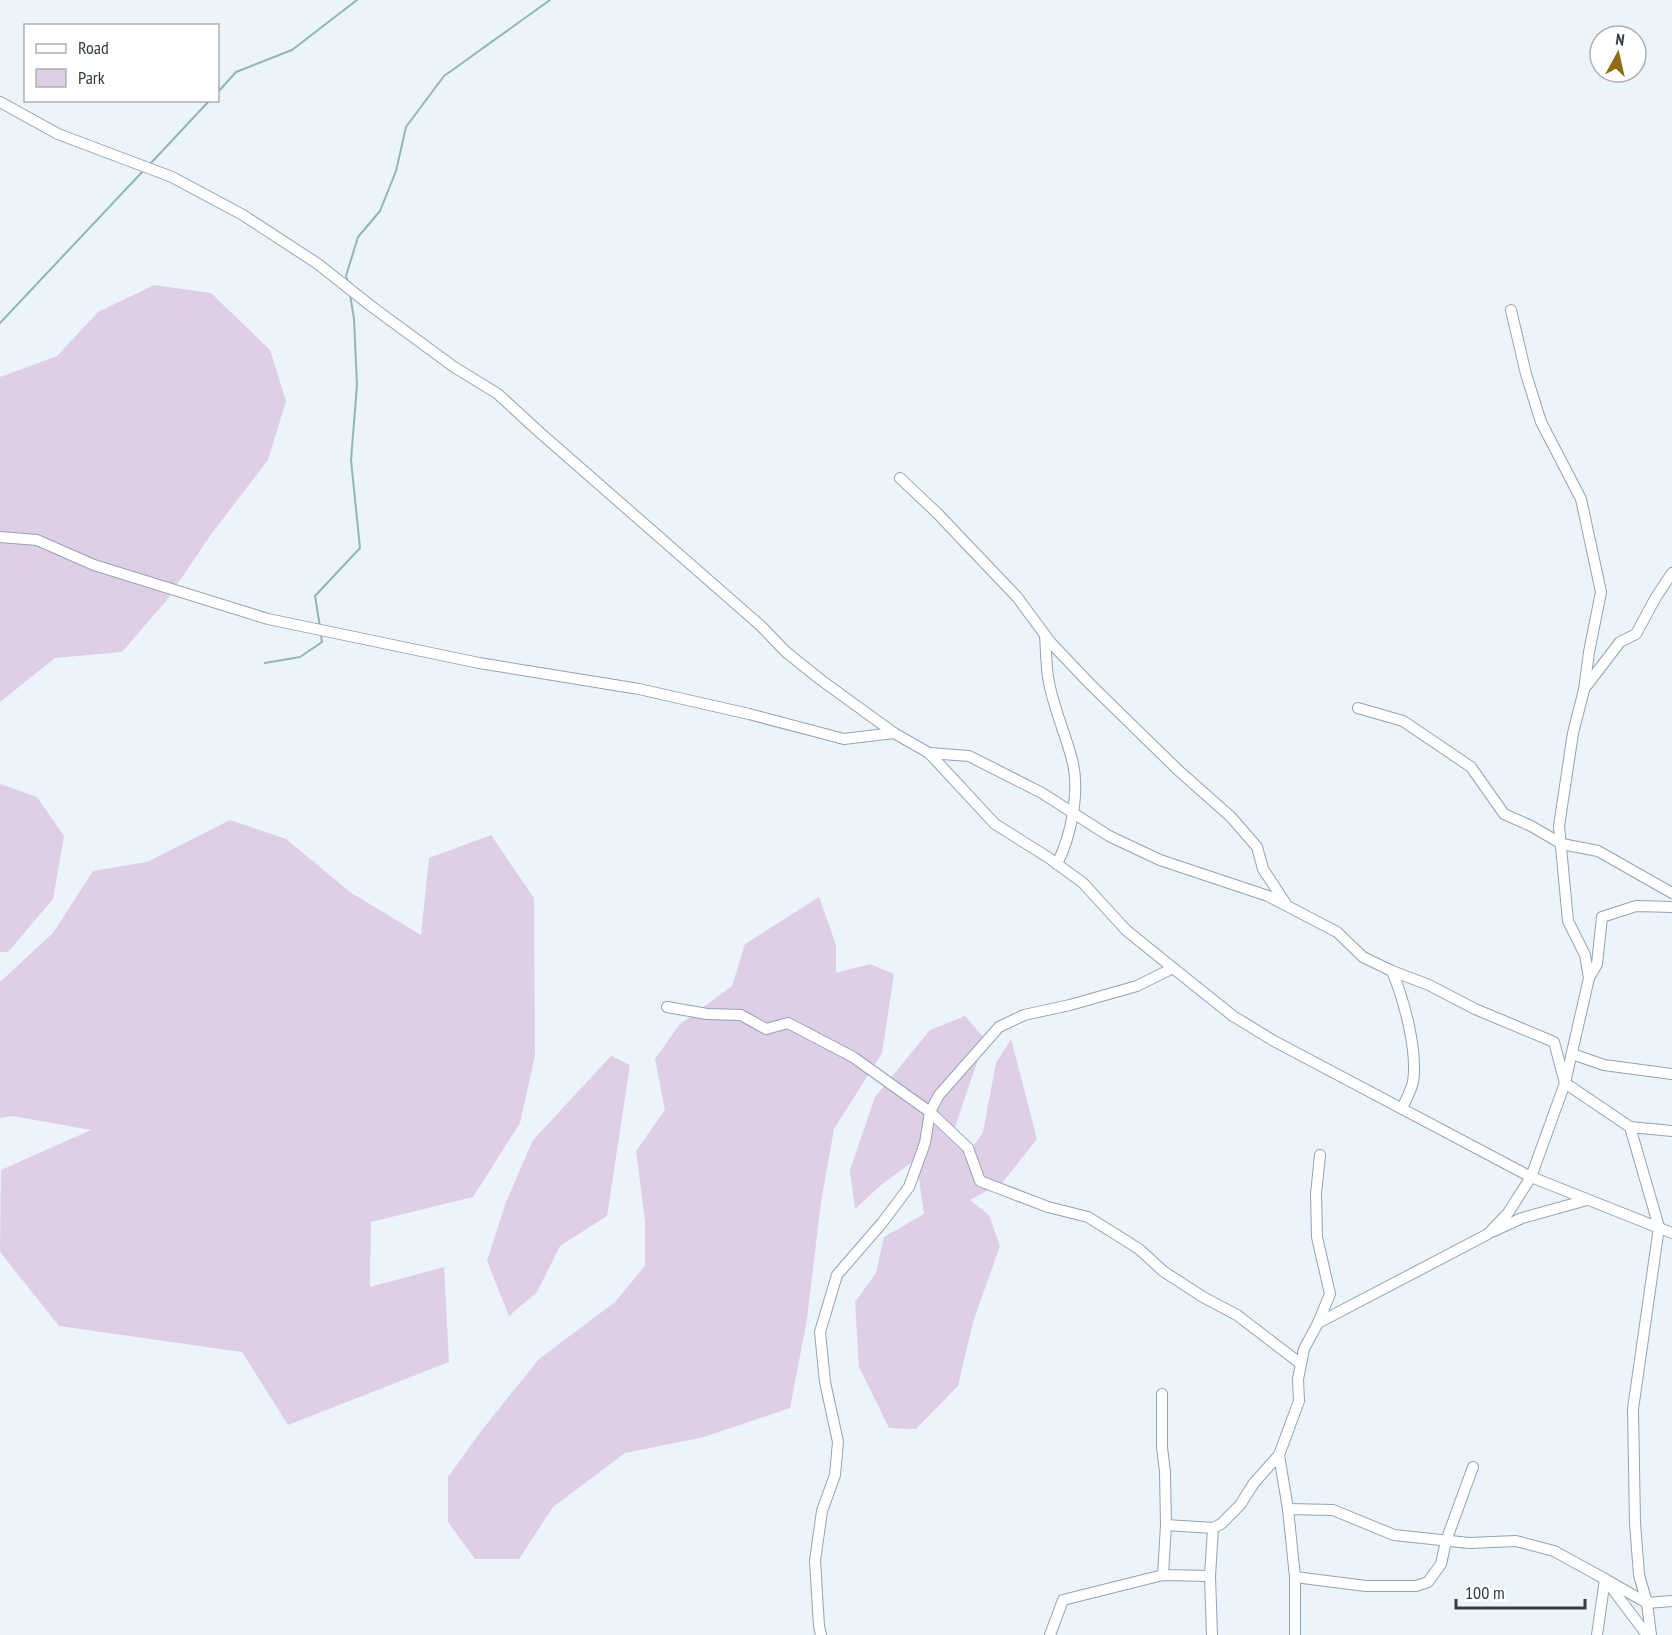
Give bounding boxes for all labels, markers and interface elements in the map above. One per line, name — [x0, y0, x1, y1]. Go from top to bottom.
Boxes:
legend — [24, 24, 219, 102]
north arrow — [1588, 24, 1648, 84]
text: N — [1614, 29, 1626, 50]
text: Road — [78, 36, 109, 59]
text: Park — [78, 66, 105, 89]
scale bar — [1456, 1572, 1585, 1610]
text: 100 m — [1465, 1581, 1505, 1604]

